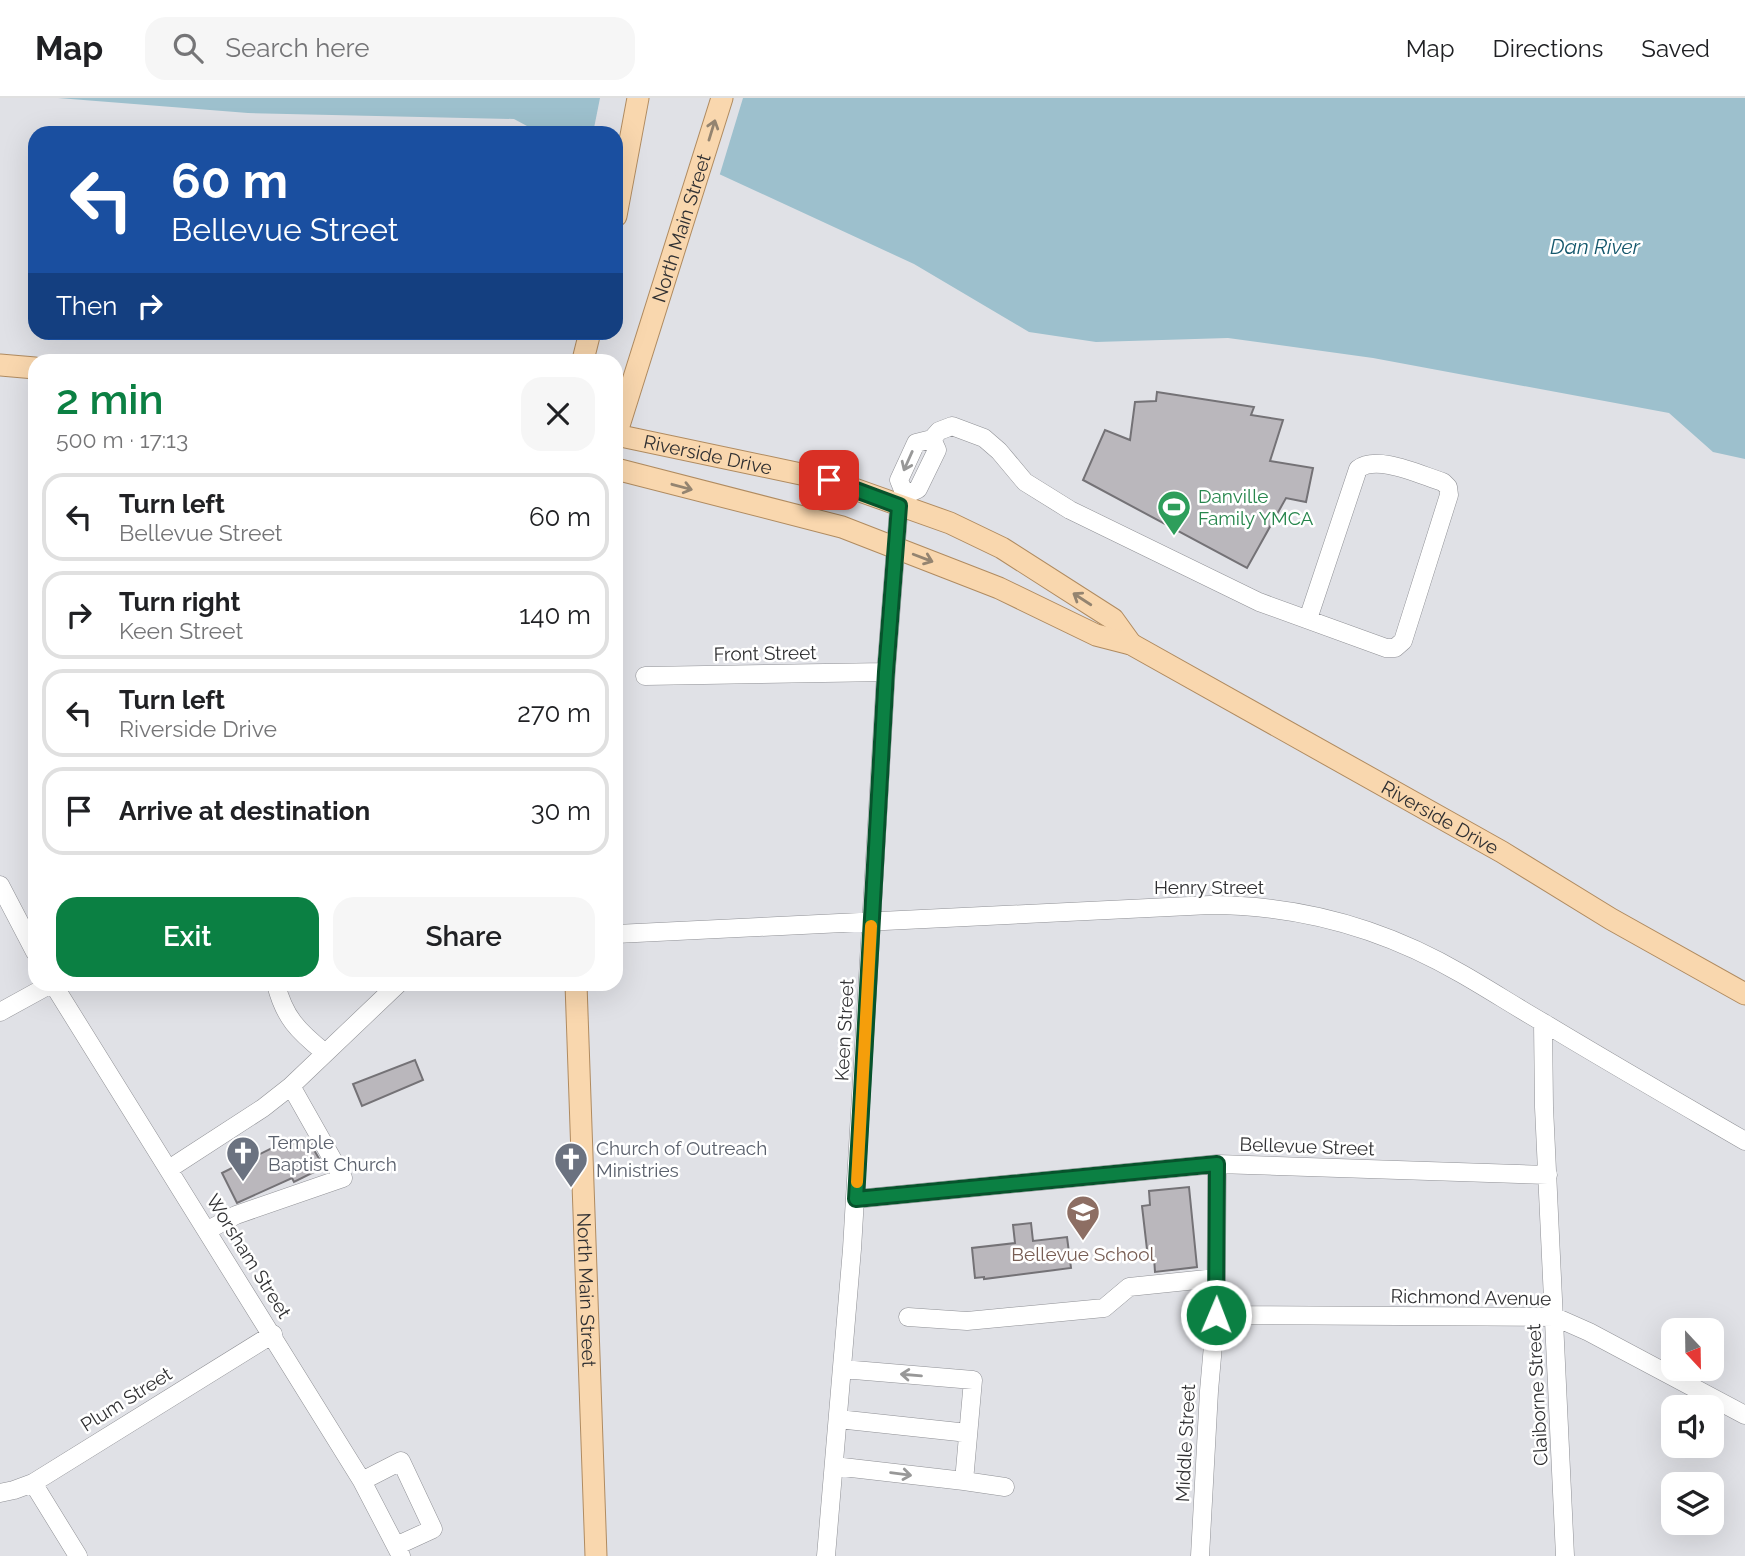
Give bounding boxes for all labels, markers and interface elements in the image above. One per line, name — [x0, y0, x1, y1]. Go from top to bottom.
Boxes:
search box — [145, 17, 635, 80]
text: Map — [35, 29, 103, 68]
icon: search — [169, 29, 207, 67]
text: Search here — [225, 33, 370, 63]
text: Map — [1406, 34, 1455, 63]
text: Directions — [1493, 34, 1603, 63]
text: Saved — [1641, 34, 1710, 63]
one-way arrow — [706, 119, 719, 141]
street label: North Main Street — [647, 150, 715, 305]
text: 60 m — [171, 152, 288, 209]
icon: left — [56, 154, 147, 245]
text: Bellevue Street — [171, 211, 399, 248]
water label: Dan River — [1550, 234, 1641, 259]
icon: right — [131, 287, 169, 325]
text: Then — [56, 291, 117, 321]
text: 2 min — [56, 375, 164, 424]
button: close — [521, 377, 595, 451]
text: 500 m · 17:13 — [56, 426, 188, 453]
street label: Riverside Drive — [642, 430, 774, 479]
pin — [799, 450, 859, 510]
one-way arrow — [901, 450, 914, 471]
icon: arrive — [810, 461, 848, 499]
one-way arrow — [670, 481, 693, 494]
place label: Danville Family YMCA — [1198, 485, 1314, 529]
sports icon: Danville Family YMCA — [1155, 488, 1193, 537]
text: Turn left — [119, 489, 225, 519]
icon: left — [60, 498, 98, 536]
text: 60 m — [529, 502, 591, 532]
text: Bellevue Street — [119, 519, 283, 546]
one-way arrow — [912, 553, 934, 566]
text: Turn right — [119, 587, 240, 617]
one-way arrow — [1073, 591, 1092, 606]
icon: right — [60, 596, 98, 634]
text: 140 m — [519, 600, 591, 630]
text: Keen Street — [119, 617, 243, 644]
street label: Front Street — [713, 641, 817, 665]
text: Turn left — [119, 685, 225, 715]
icon: left — [60, 694, 98, 732]
text: 270 m — [517, 698, 591, 728]
text: Riverside Drive — [119, 715, 277, 742]
street label: Riverside Drive — [1378, 776, 1502, 859]
icon: arrive — [60, 792, 98, 830]
text: Arrive at destination — [119, 796, 370, 826]
text: 30 m — [531, 796, 591, 826]
street label: Henry Street — [1154, 876, 1265, 898]
button: Exit — [56, 897, 319, 977]
button: Share — [333, 897, 595, 977]
street label: Keen Street — [830, 978, 858, 1082]
place label: Temple Baptist Church — [268, 1131, 397, 1175]
street label: Bellevue Street — [1239, 1133, 1376, 1159]
church icon: Temple Baptist Church — [224, 1134, 262, 1183]
place label: Church of Outreach Ministries — [596, 1137, 767, 1181]
church icon: Church of Outreach Ministries — [552, 1140, 590, 1189]
street label: Worsham Street — [202, 1190, 296, 1323]
school or university icon: Bellevue School — [1064, 1193, 1102, 1242]
street label: North Main Street — [573, 1212, 600, 1368]
place label: Bellevue School — [1011, 1243, 1155, 1265]
position arrow — [1179, 1278, 1253, 1352]
street label: Richmond Avenue — [1391, 1285, 1551, 1309]
north arrow — [1661, 1318, 1724, 1381]
map controls — [1661, 1318, 1724, 1535]
street label: Claiborne Street — [1522, 1323, 1552, 1467]
street label: Plum Street — [76, 1362, 176, 1436]
one-way arrow — [900, 1368, 922, 1381]
street label: Middle Street — [1171, 1383, 1199, 1503]
button: sound — [1661, 1395, 1724, 1458]
one-way arrow — [890, 1467, 912, 1480]
button: layers — [1661, 1472, 1724, 1535]

